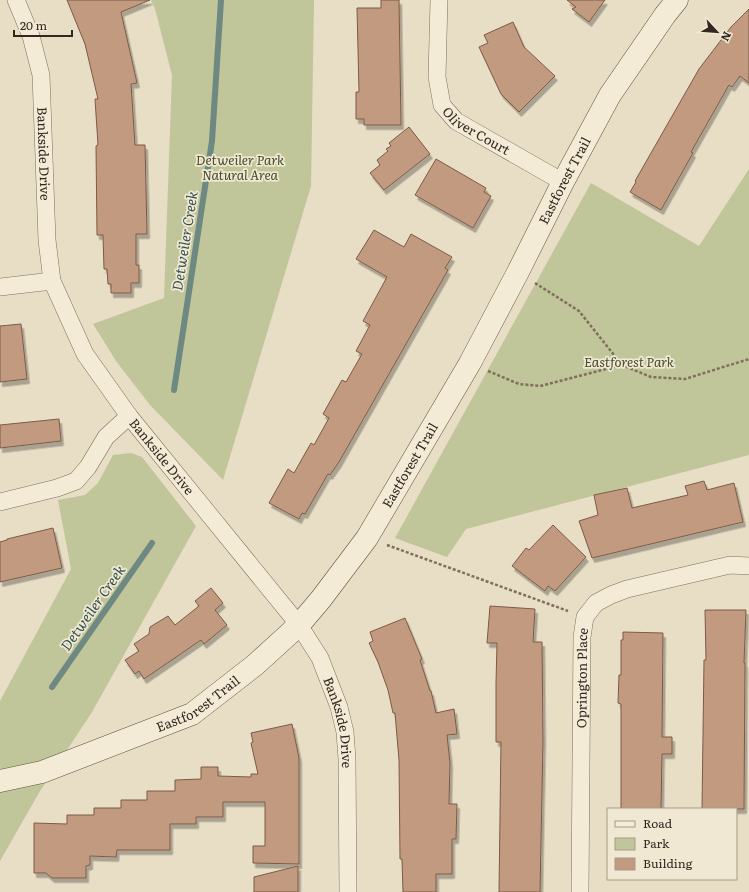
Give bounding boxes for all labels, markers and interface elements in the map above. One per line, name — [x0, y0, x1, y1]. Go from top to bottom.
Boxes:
scale bar — [14, 12, 72, 38]
north arrow — [697, 12, 737, 52]
text: 20 m — [20, 16, 47, 34]
text: N — [718, 29, 736, 44]
street label: Oliver Court — [438, 102, 514, 159]
street label: Bankside Drive — [33, 107, 56, 201]
street label: Eastforest Trail — [533, 133, 595, 227]
park label: Detweiler Park Natural Area — [196, 150, 285, 184]
water label: Detweiler Creek — [166, 189, 202, 292]
park label: Eastforest Park — [584, 352, 675, 371]
street label: Bankside Drive — [125, 414, 199, 499]
street label: Eastforest Trail — [377, 418, 442, 511]
water label: Detweiler Creek — [55, 560, 129, 654]
street label: Oprington Place — [571, 626, 592, 728]
street label: Eastforest Trail — [153, 670, 244, 736]
street label: Bankside Drive — [319, 674, 357, 768]
legend — [607, 808, 737, 880]
text: Road — [643, 814, 673, 832]
text: Park — [643, 834, 670, 852]
text: Building — [643, 854, 693, 872]

